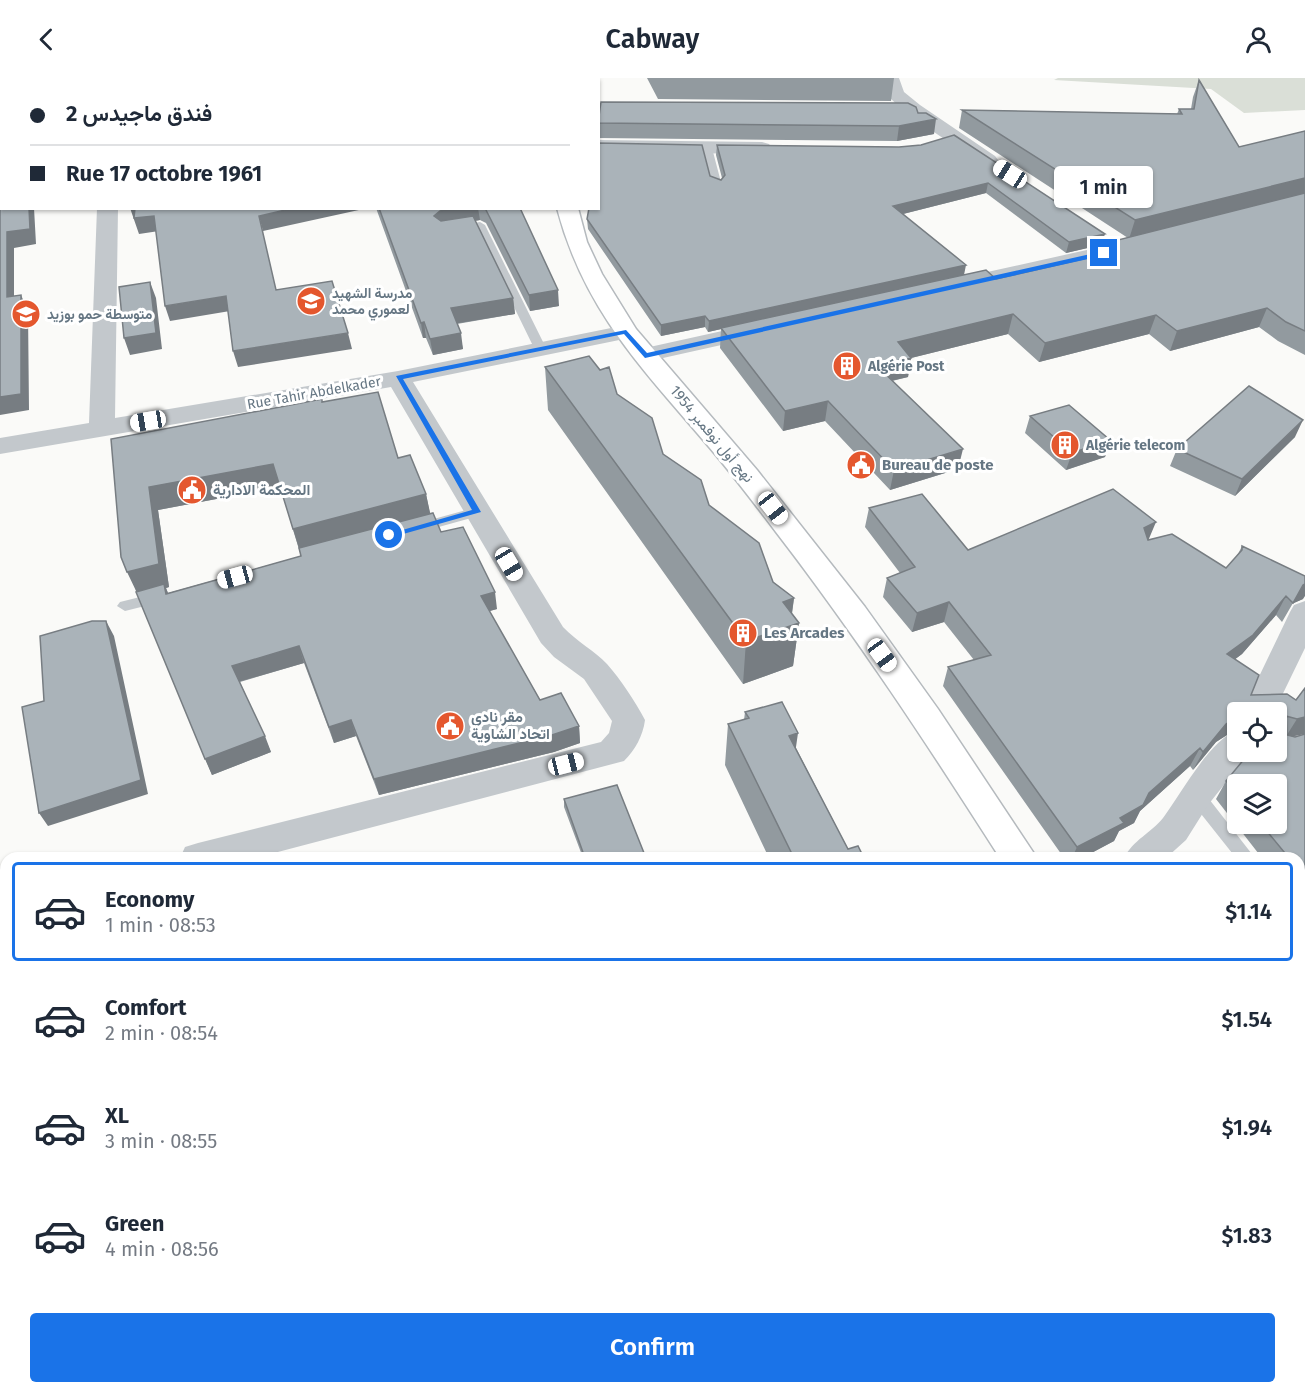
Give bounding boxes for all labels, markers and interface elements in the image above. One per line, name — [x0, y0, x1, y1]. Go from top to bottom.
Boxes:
icon: back — [30, 23, 63, 56]
text: Cabway — [606, 23, 699, 55]
icon: person — [1242, 23, 1275, 56]
text: فندق ماجيدس 2 — [66, 100, 212, 127]
car — [990, 157, 1030, 191]
text: Rue 17 octobre 1961 — [66, 160, 262, 187]
callout: 1 min — [1054, 166, 1154, 208]
text: 1 min — [1079, 175, 1128, 199]
route end — [1090, 239, 1117, 266]
school or university icon: مدرسة الشهيد لعموري محمد — [295, 285, 327, 317]
place label: مدرسة الشهيد لعموري محمد — [332, 285, 413, 321]
school or university icon: متوسطة حمو بوزيد — [10, 298, 42, 330]
place label: متوسطة حمو بوزيد — [47, 306, 153, 323]
building icon: Algérie Post — [831, 350, 863, 382]
place label: Algérie Post — [867, 358, 945, 375]
street label: Rue Tahir Abdelkader — [246, 373, 383, 413]
street label: نهج أول نوفمبر 1954 — [665, 382, 758, 487]
car — [129, 409, 167, 433]
building icon: Algérie telecom — [1049, 429, 1081, 461]
place label: Algérie telecom — [1085, 437, 1185, 454]
public building icon: Bureau de poste — [845, 449, 877, 481]
place label: Bureau de poste — [882, 456, 993, 474]
public building icon: المحكمة الادارية — [176, 474, 208, 506]
place label: المحكمة الادارية — [213, 481, 310, 499]
car — [755, 488, 791, 528]
route start — [375, 521, 402, 548]
car — [492, 544, 526, 584]
car — [215, 564, 255, 590]
building icon: Les Arcades — [727, 617, 759, 649]
place label: Les Arcades — [764, 624, 845, 642]
car — [864, 635, 900, 675]
map controls — [1227, 702, 1287, 834]
button: locate — [1227, 702, 1287, 762]
place label: مقر نادي اتحاد الشاوية — [471, 708, 550, 743]
public building icon: مقر نادي اتحاد الشاوية — [434, 710, 466, 742]
car — [546, 751, 586, 777]
button: layers — [1227, 774, 1287, 834]
icon: car — [33, 885, 87, 939]
text: Economy — [105, 886, 194, 913]
text: $1.14 — [1225, 898, 1272, 925]
text: 1 min · 08:53 — [105, 913, 216, 937]
icon: car — [33, 993, 87, 1047]
text: Comfort — [105, 994, 186, 1021]
text: $1.54 — [1221, 1006, 1272, 1033]
text: 2 min · 08:54 — [105, 1021, 218, 1045]
icon: car — [33, 1101, 87, 1155]
text: XL — [105, 1102, 129, 1129]
text: $1.94 — [1222, 1114, 1272, 1141]
text: 3 min · 08:55 — [105, 1129, 217, 1153]
icon: car — [33, 1209, 87, 1263]
text: Green — [105, 1210, 164, 1237]
text: $1.83 — [1221, 1222, 1272, 1249]
text: 4 min · 08:56 — [105, 1237, 219, 1261]
button: Confirm — [30, 1313, 1275, 1382]

